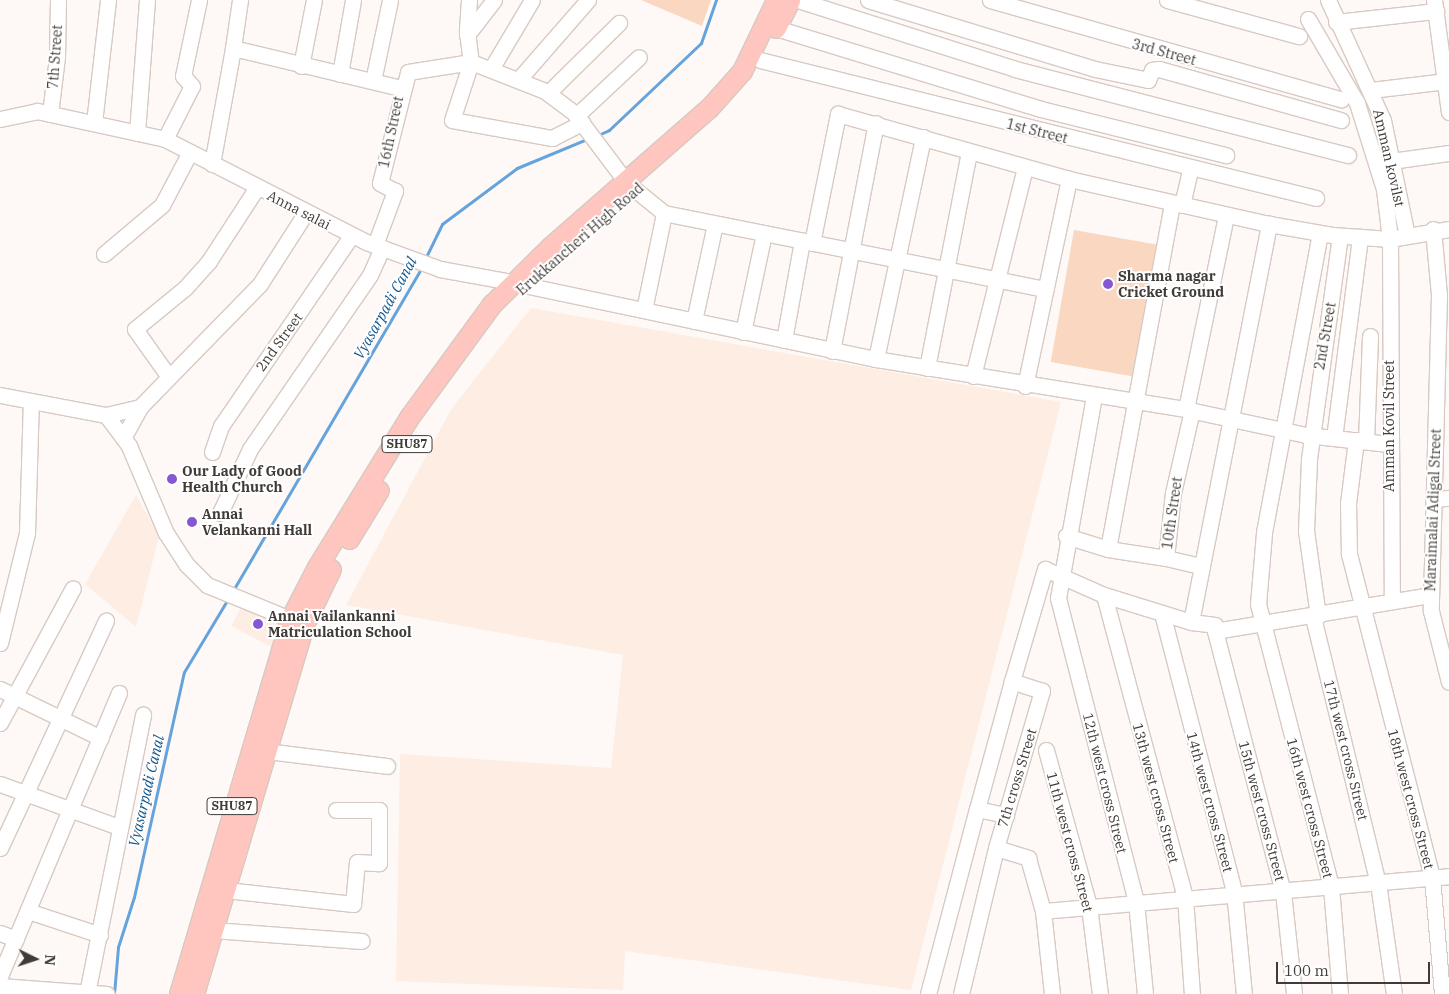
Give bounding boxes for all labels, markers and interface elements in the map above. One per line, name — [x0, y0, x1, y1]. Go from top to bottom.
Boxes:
street label: 7th Street — [44, 24, 66, 90]
street label: 3rd Street — [1130, 35, 1198, 69]
street label: 16th Street — [375, 95, 407, 169]
street label: Amman kovilst — [1370, 108, 1408, 208]
street label: 1st Street — [1005, 115, 1069, 147]
street label: Erukkancheri High Road — [513, 179, 647, 299]
street label: Anna salai — [264, 187, 334, 233]
water label: Vyasarpadi Canal — [349, 254, 421, 362]
place label: Sharma nagar Cricket Ground — [1118, 268, 1224, 300]
marker: Sharma nagar Cricket Ground — [1102, 278, 1114, 290]
street label: 2nd Street — [1311, 301, 1339, 371]
street label: 2nd Street — [252, 309, 306, 375]
street label: Amman Kovil Street — [1381, 360, 1397, 492]
street label: Maraimalai Adigal Street — [1422, 428, 1444, 592]
road number: SHU87 — [381, 434, 433, 454]
place label: Our Lady of Good Health Church — [182, 463, 302, 496]
marker: Our Lady of Good Health Church — [166, 473, 178, 485]
street label: 10th Street — [1159, 476, 1185, 550]
place label: Annai Velankanni Hall — [202, 506, 312, 538]
marker: Annai Velankanni Hall — [186, 516, 198, 528]
place label: Annai Vailankanni Matriculation School — [268, 608, 412, 640]
marker: Annai Vailankanni Matriculation School — [252, 618, 264, 630]
street label: 17th west cross Street — [1320, 678, 1372, 822]
street label: 12th west cross Street — [1079, 711, 1131, 855]
street label: 13th west cross Street — [1129, 721, 1183, 865]
street label: 7th cross Street — [994, 726, 1040, 830]
street label: 18th west cross Street — [1384, 727, 1438, 871]
street label: 14th west cross Street — [1183, 730, 1237, 874]
water label: Vyasarpadi Canal — [124, 733, 168, 849]
street label: 16th west cross Street — [1283, 736, 1337, 880]
street label: 15th west cross Street — [1235, 739, 1289, 883]
street label: 11th west cross Street — [1043, 770, 1097, 914]
road number: SHU87 — [206, 796, 258, 816]
north arrow — [10, 934, 60, 984]
scale bar — [1279, 952, 1433, 984]
text: N — [41, 954, 59, 966]
text: 100 m — [1284, 961, 1329, 980]

